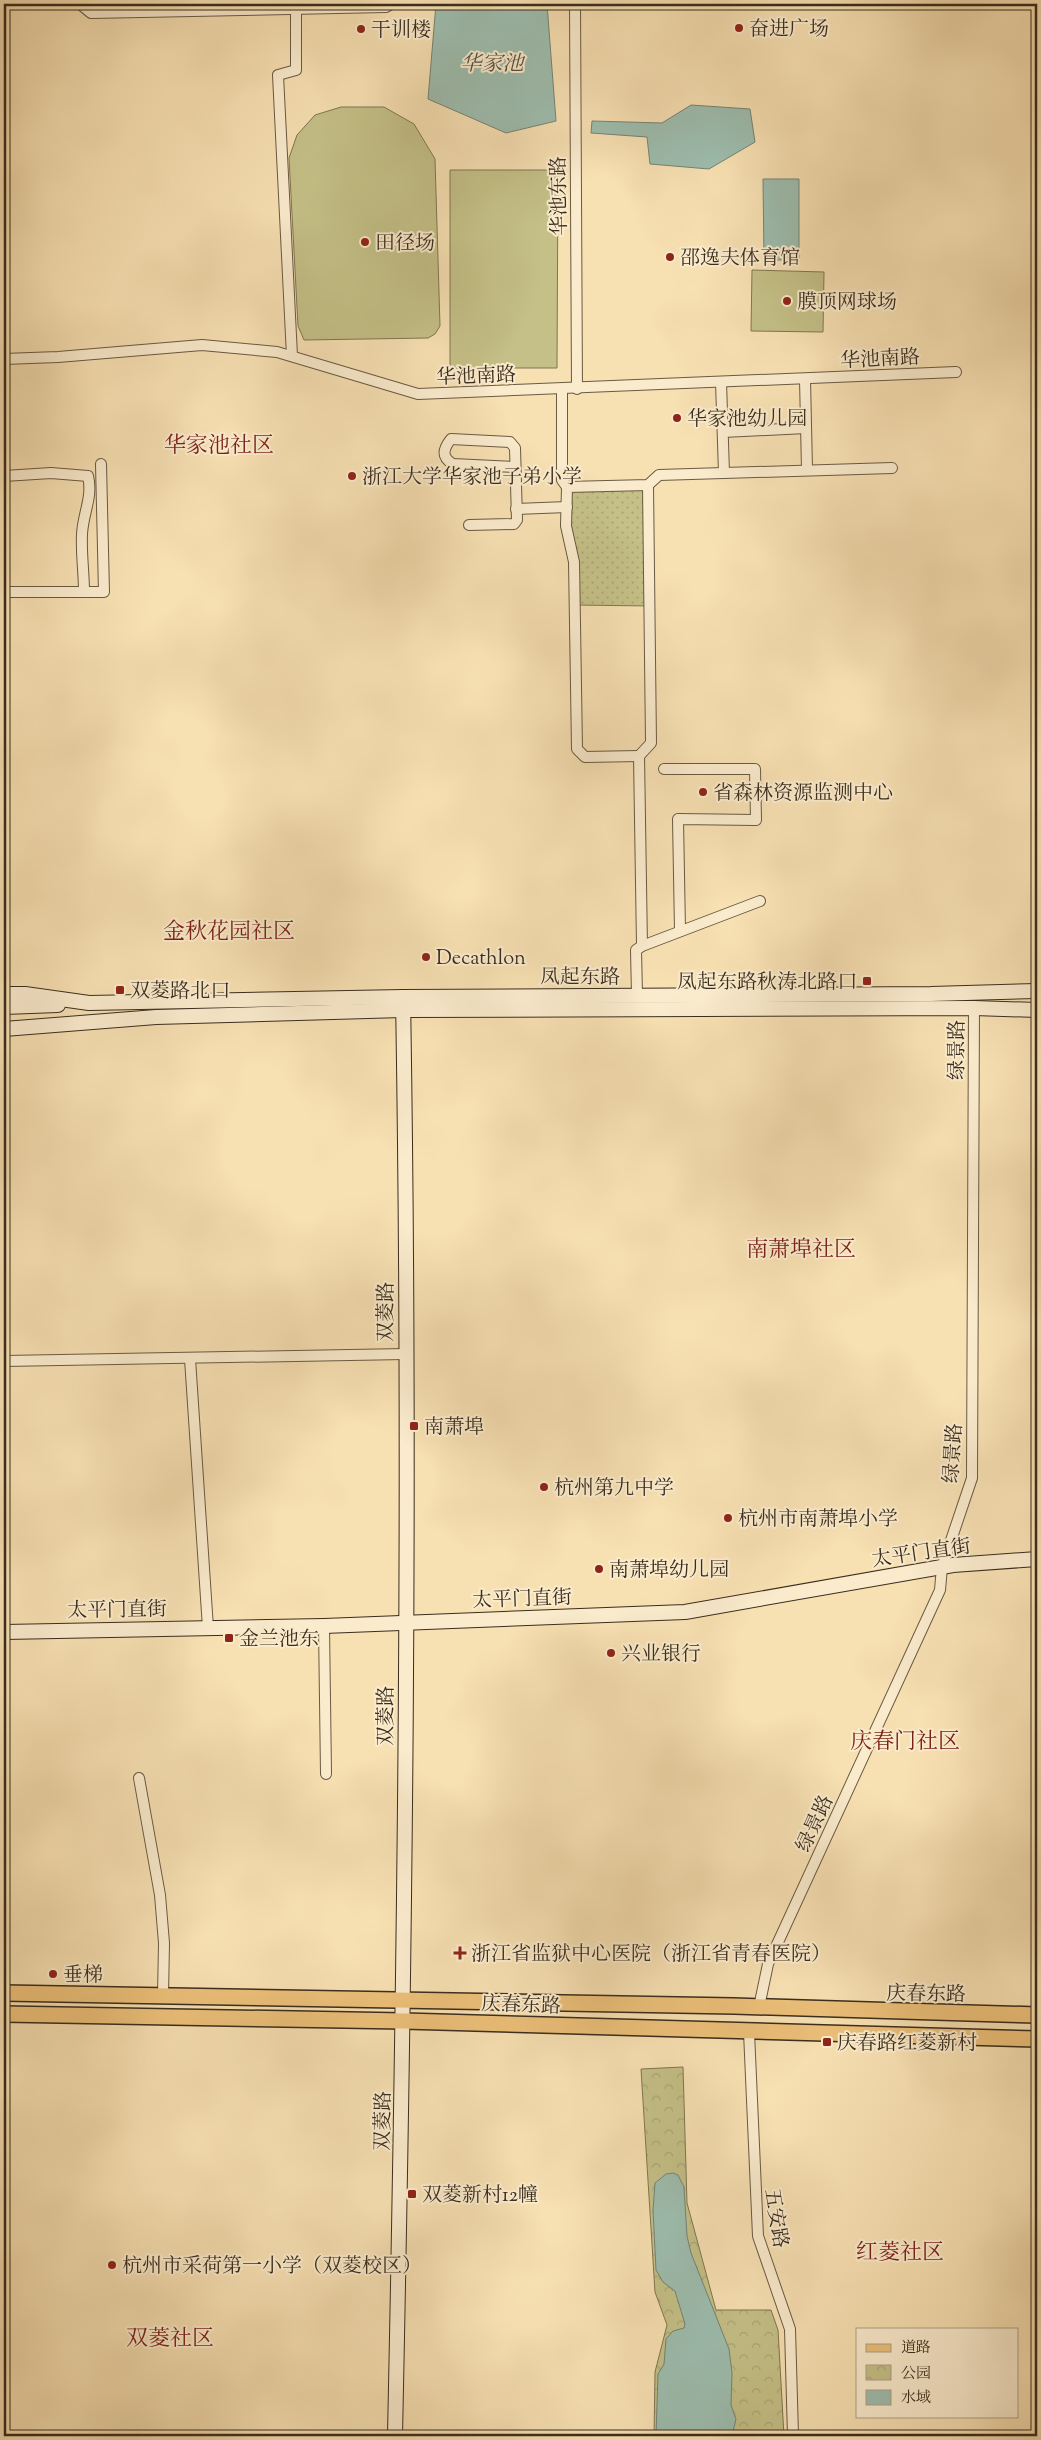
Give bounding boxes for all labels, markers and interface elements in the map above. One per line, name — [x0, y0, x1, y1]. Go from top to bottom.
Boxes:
place label: 奋进广场 — [749, 16, 829, 45]
place label: 干训楼 — [371, 17, 431, 46]
marker: 奋进广场 — [733, 22, 745, 34]
marker: 干训楼 — [355, 23, 367, 35]
water label: 华家池 — [461, 50, 525, 80]
street label: 华池东路 — [545, 156, 576, 236]
place label: 田径场 — [375, 230, 435, 259]
marker: 田径场 — [359, 236, 371, 248]
place label: 邵逸夫体育馆 — [680, 245, 800, 274]
marker: 邵逸夫体育馆 — [664, 251, 676, 263]
place label: 膜顶网球场 — [797, 289, 897, 318]
marker: 膜顶网球场 — [781, 295, 793, 307]
street label: 华池南路 — [839, 344, 921, 377]
street label: 华池南路 — [436, 362, 517, 393]
place label: 华家池幼儿园 — [687, 406, 807, 435]
marker: 华家池幼儿园 — [671, 412, 683, 424]
district label: 华家池社区 — [164, 431, 274, 463]
place label: 浙江大学华家池子弟小学 — [362, 464, 582, 493]
marker: 浙江大学华家池子弟小学 — [346, 470, 358, 482]
place label: 省森林资源监测中心 — [713, 780, 893, 809]
marker: 省森林资源监测中心 — [697, 786, 709, 798]
district label: 金秋花园社区 — [163, 917, 295, 949]
place label: Decathlon — [436, 945, 526, 974]
marker: Decathlon — [420, 951, 432, 963]
street label: 凤起东路 — [540, 964, 620, 993]
place label: 凤起东路秋涛北路口 — [677, 969, 857, 998]
marker: 凤起东路秋涛北路口 — [861, 975, 873, 987]
place label: 双菱路北口 — [130, 978, 230, 1007]
marker: 双菱路北口 — [114, 984, 126, 996]
street label: 绿景路 — [944, 1020, 973, 1080]
district label: 南萧埠社区 — [746, 1235, 856, 1267]
street label: 双菱路 — [373, 1282, 402, 1342]
place label: 南萧埠 — [424, 1414, 484, 1443]
marker: 南萧埠 — [408, 1420, 420, 1432]
street label: 绿景路 — [938, 1422, 971, 1484]
place label: 杭州第九中学 — [554, 1475, 674, 1504]
marker: 杭州第九中学 — [538, 1481, 550, 1493]
place label: 杭州市南萧埠小学 — [738, 1506, 898, 1535]
marker: 杭州市南萧埠小学 — [722, 1512, 734, 1524]
street label: 太平门直街 — [870, 1533, 973, 1576]
place label: 南萧埠幼儿园 — [609, 1557, 729, 1586]
marker: 南萧埠幼儿园 — [593, 1563, 605, 1575]
street label: 太平门直街 — [472, 1584, 573, 1617]
street label: 太平门直街 — [67, 1596, 167, 1627]
place label: 金兰池东 — [239, 1626, 319, 1655]
marker: 金兰池东 — [223, 1632, 235, 1644]
place label: 兴业银行 — [621, 1641, 701, 1670]
marker: 兴业银行 — [605, 1647, 617, 1659]
street label: 双菱路 — [373, 1686, 402, 1746]
district label: 庆春门社区 — [850, 1727, 960, 1759]
street label: 绿景路 — [790, 1791, 842, 1857]
place label: 浙江省监狱中心医院（浙江省青春医院） — [471, 1941, 831, 1970]
marker: 浙江省监狱中心医院（浙江省青春医院） — [453, 1946, 467, 1960]
place label: 垂梯 — [63, 1962, 103, 1991]
marker: 垂梯 — [47, 1968, 59, 1980]
street label: 庆春东路 — [886, 1980, 966, 2011]
street label: 庆春东路 — [480, 1991, 561, 2022]
place label: 庆春路红菱新村 — [837, 2030, 977, 2059]
marker: 庆春路红菱新村 — [821, 2036, 833, 2048]
street label: 双菱路 — [369, 2091, 400, 2151]
place label: 双菱新村12幢 — [422, 2182, 538, 2211]
street label: 五安路 — [756, 2186, 794, 2250]
marker: 双菱新村12幢 — [406, 2188, 418, 2200]
district label: 红菱社区 — [856, 2238, 944, 2270]
place label: 杭州市采荷第一小学（双菱校区） — [122, 2253, 422, 2282]
marker: 杭州市采荷第一小学（双菱校区） — [106, 2259, 118, 2271]
district label: 双菱社区 — [126, 2324, 214, 2356]
legend — [856, 2328, 1018, 2418]
text: 道路 — [901, 2338, 931, 2359]
text: 公园 — [901, 2364, 931, 2385]
text: 水域 — [901, 2388, 931, 2409]

